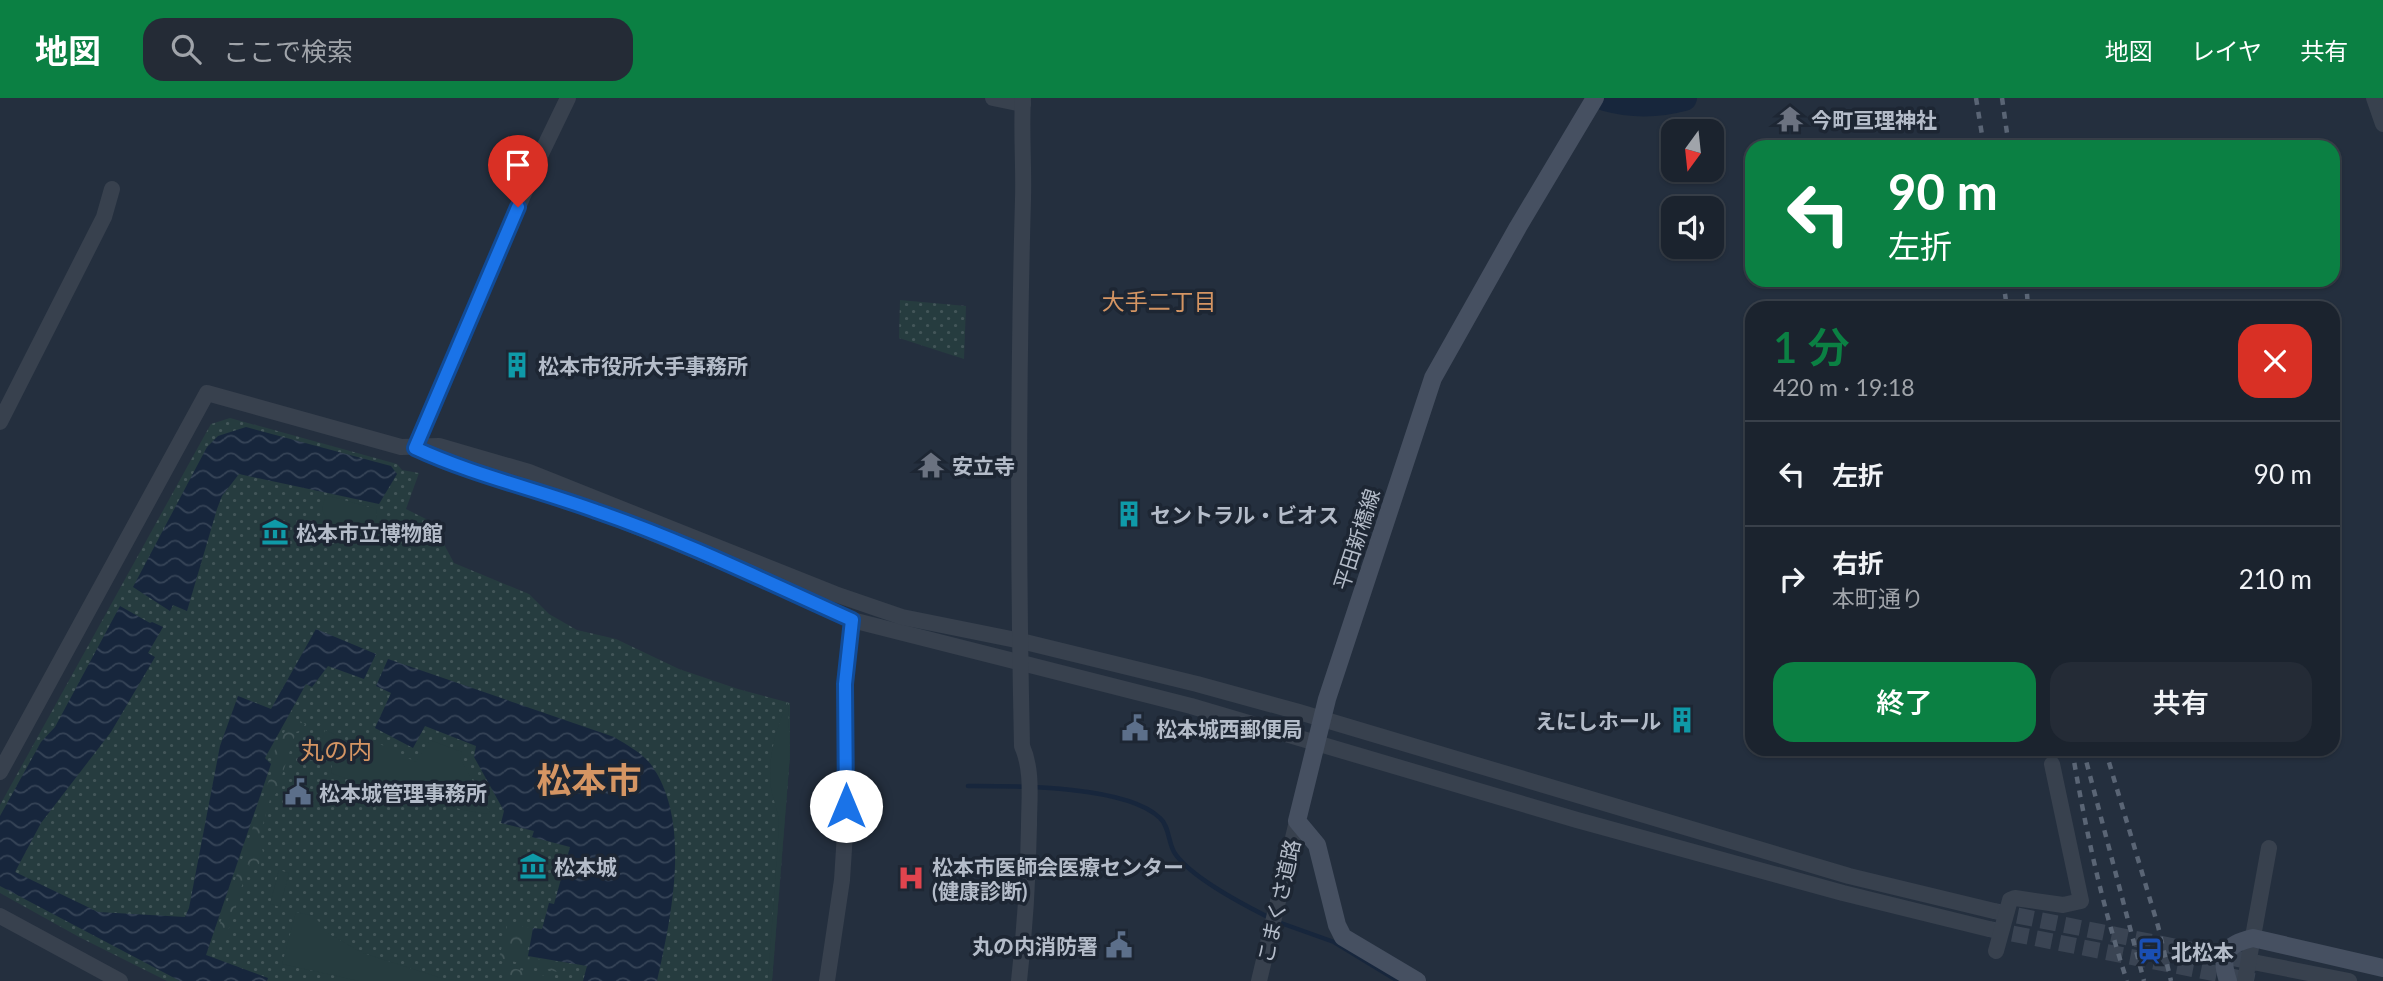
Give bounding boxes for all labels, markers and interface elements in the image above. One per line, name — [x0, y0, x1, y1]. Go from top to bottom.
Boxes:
search box — [143, 18, 633, 81]
text: 地図 — [35, 30, 101, 70]
icon: search — [167, 30, 205, 68]
text: ここで検索 — [223, 35, 353, 67]
text: 地図 — [2105, 36, 2153, 65]
text: レイヤ — [2191, 36, 2262, 65]
text: 共有 — [2300, 36, 2348, 65]
temple icon: 今町亘理神社 — [1775, 104, 1805, 134]
place label: 今町亘理神社 — [1811, 107, 1937, 132]
north arrow — [1661, 119, 1724, 182]
map controls — [1661, 119, 1724, 259]
pin — [488, 135, 548, 207]
icon: arrive — [499, 146, 537, 184]
text: 90 m — [1888, 162, 1998, 220]
icon: left — [1773, 168, 1864, 259]
button: sound — [1661, 196, 1724, 259]
text: 左折 — [1888, 226, 1952, 265]
district label: 大手二丁目 — [1102, 287, 1217, 315]
text: 1 分 — [1773, 322, 1850, 372]
button: close — [2238, 324, 2312, 398]
building icon: 松本市役所大手事務所 — [502, 350, 532, 380]
place label: 松本市役所大手事務所 — [538, 353, 748, 378]
text: 420 m · 19:18 — [1773, 373, 1915, 401]
temple icon: 安立寺 — [916, 450, 946, 480]
place label: 安立寺 — [952, 453, 1015, 478]
icon: left — [1773, 455, 1811, 493]
text: 90 m — [2254, 458, 2312, 490]
text: 左折 — [1832, 459, 1884, 491]
street label: 平田新橋線 — [1328, 485, 1384, 593]
building icon: セントラル・ビオス — [1114, 499, 1144, 529]
place label: セントラル・ビオス — [1150, 502, 1339, 527]
museum icon: 松本市立博物館 — [260, 517, 290, 547]
place label: 松本市立博物館 — [296, 520, 443, 545]
text: 右折 — [1832, 547, 1884, 579]
icon: right — [1773, 560, 1811, 598]
text: 210 m — [2239, 563, 2312, 595]
text: 本町通り — [1832, 584, 1924, 612]
button: 終了 — [1773, 662, 2036, 742]
button: 共有 — [2050, 662, 2312, 742]
building icon: えにしホール — [1667, 705, 1697, 735]
place label: えにしホール — [1535, 708, 1661, 733]
public building icon: 松本城西郵便局 — [1120, 713, 1150, 743]
place label: 松本城西郵便局 — [1156, 716, 1303, 741]
district label: 丸の内 — [300, 735, 372, 764]
district label: 松本市 — [536, 758, 642, 800]
position arrow — [809, 769, 883, 843]
public building icon: 松本城管理事務所 — [283, 777, 313, 807]
place label: 松本城管理事務所 — [319, 780, 487, 805]
street label: こまくさ道路 — [1252, 837, 1304, 965]
museum icon: 松本城 — [518, 851, 548, 881]
place label: 松本城 — [554, 854, 617, 879]
place label: 松本市医師会医療センター (健康診断) — [932, 854, 1184, 903]
hospital icon: 松本市医師会医療センター (健康診断) — [896, 863, 926, 893]
public building icon: 丸の内消防署 — [1104, 930, 1134, 960]
place label: 丸の内消防署 — [972, 933, 1098, 958]
station icon: 北松本 — [2135, 936, 2165, 966]
place label: 北松本 — [2171, 939, 2234, 964]

